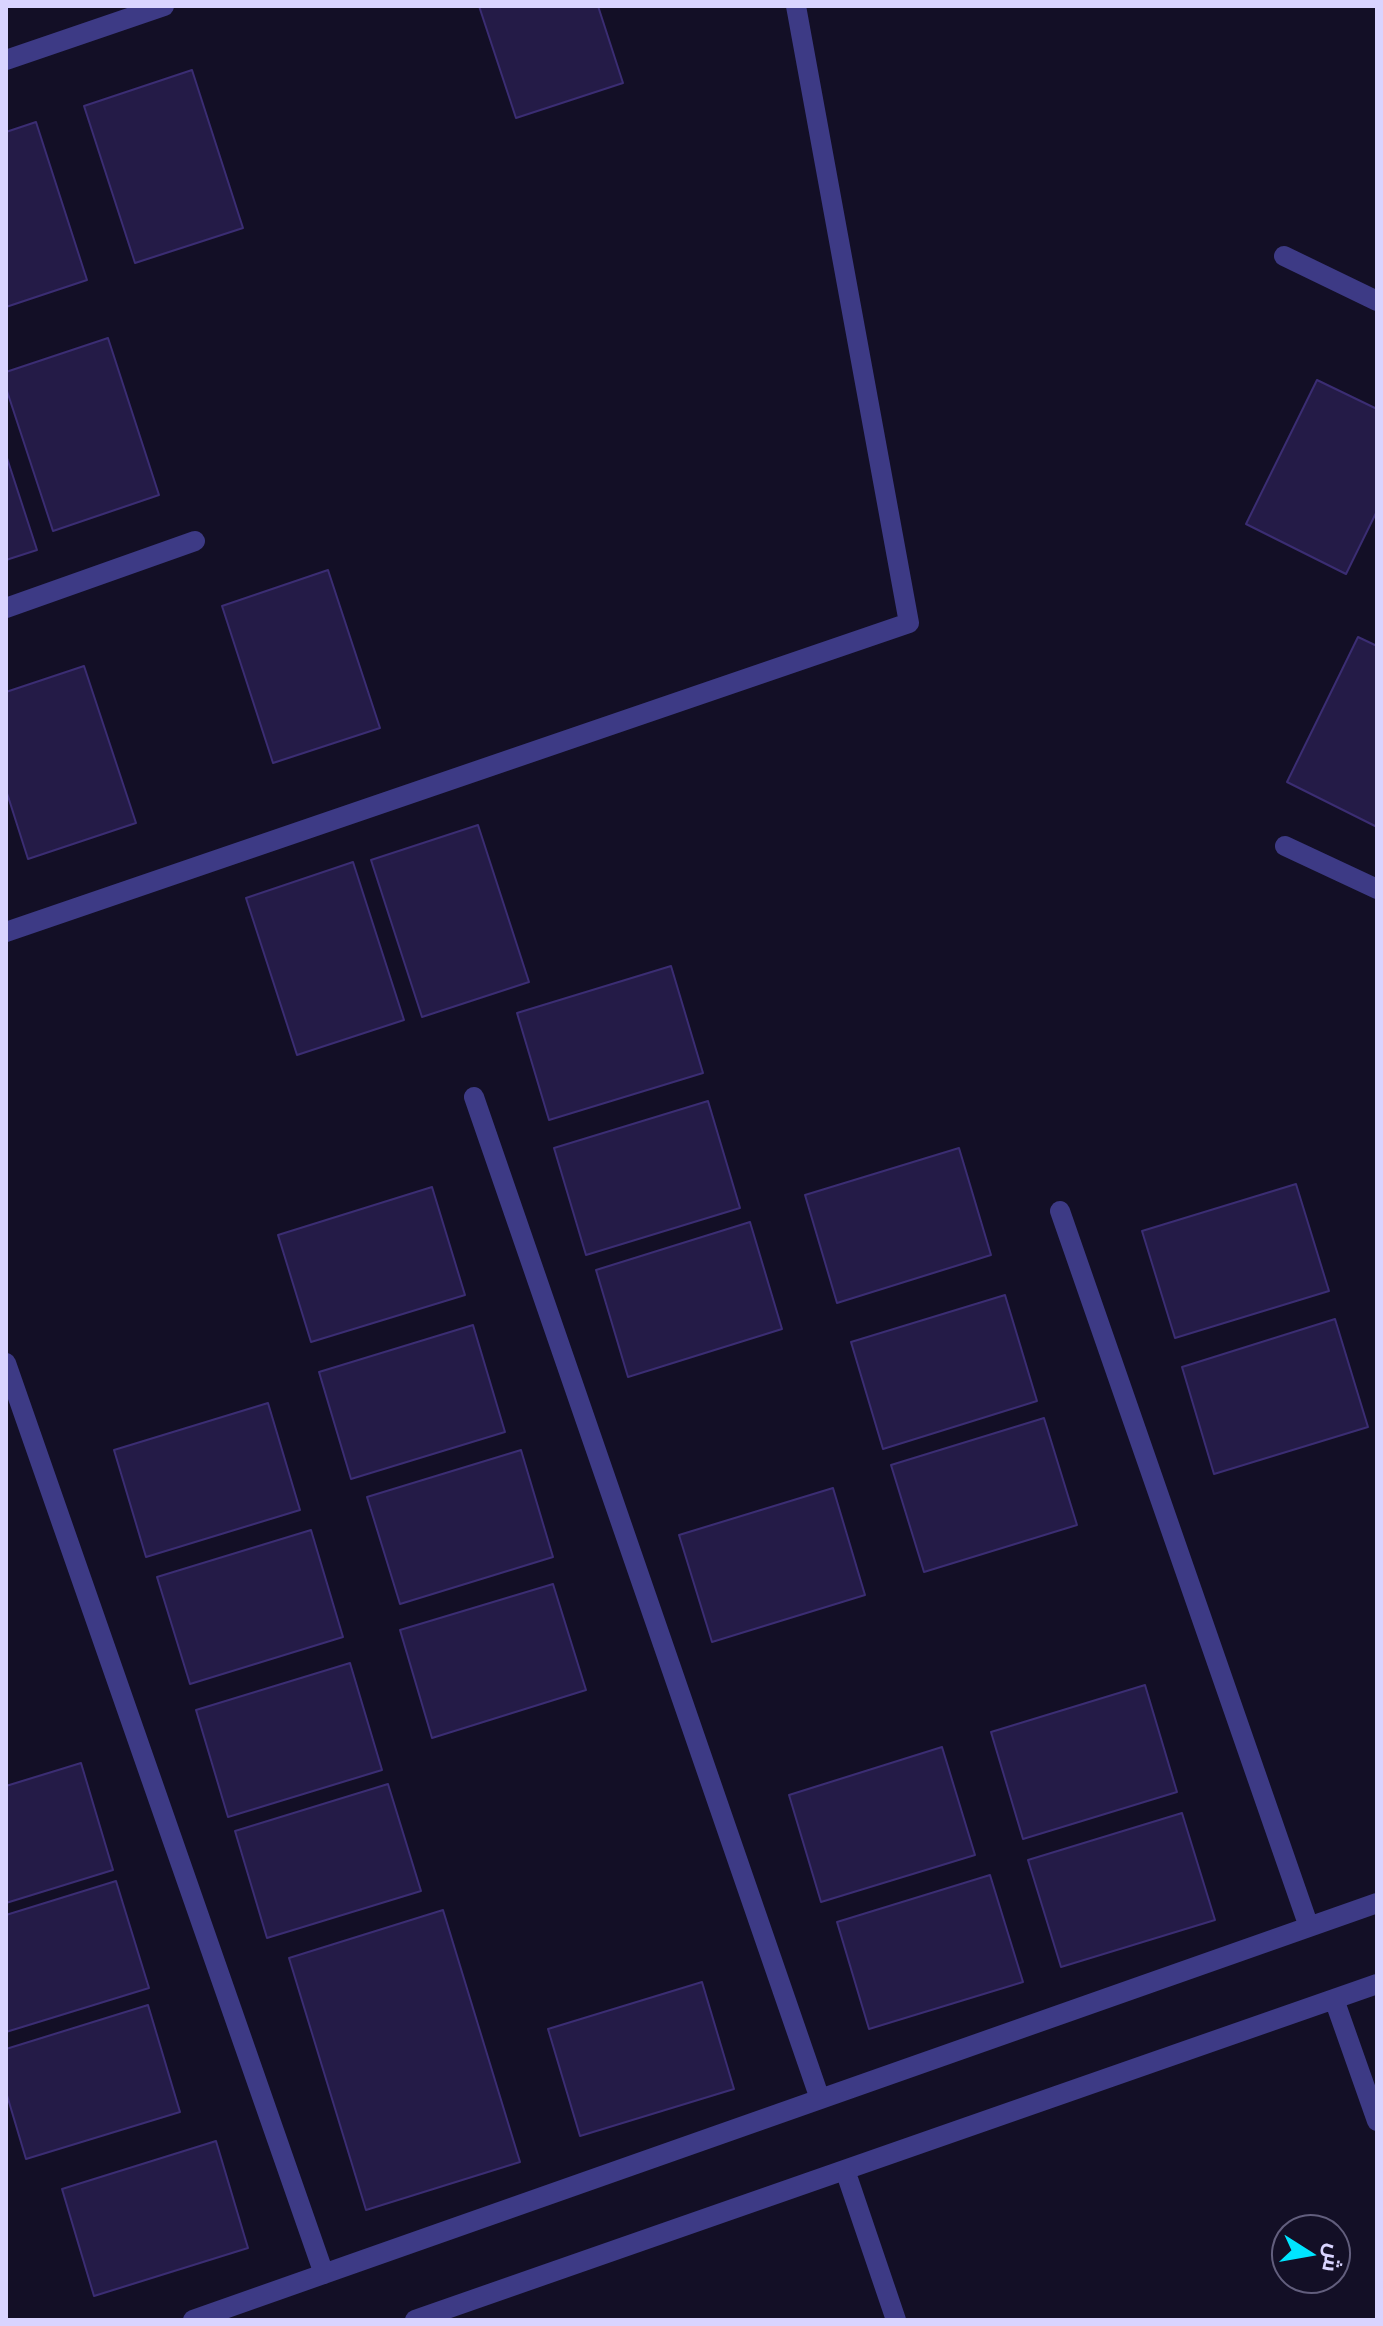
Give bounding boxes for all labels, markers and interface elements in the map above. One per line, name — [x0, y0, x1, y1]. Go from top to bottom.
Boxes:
north arrow — [1271, 2214, 1351, 2294]
text: ش — [1316, 2242, 1349, 2275]

